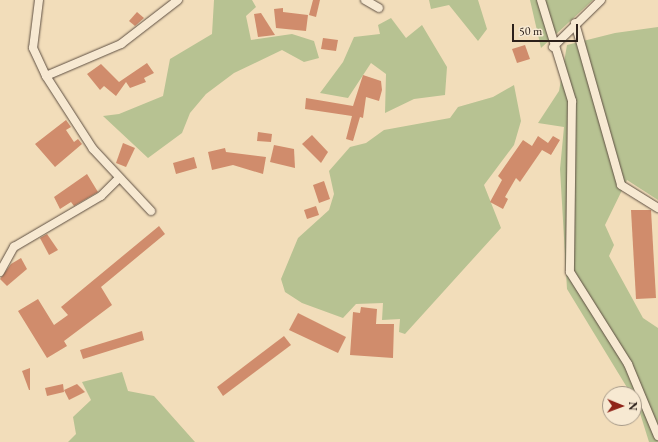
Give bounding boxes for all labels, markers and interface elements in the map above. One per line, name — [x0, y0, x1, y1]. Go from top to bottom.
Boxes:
scale bar — [514, 16, 580, 42]
text: 50 m — [519, 23, 542, 39]
north arrow — [602, 386, 642, 426]
text: N — [626, 402, 640, 411]

